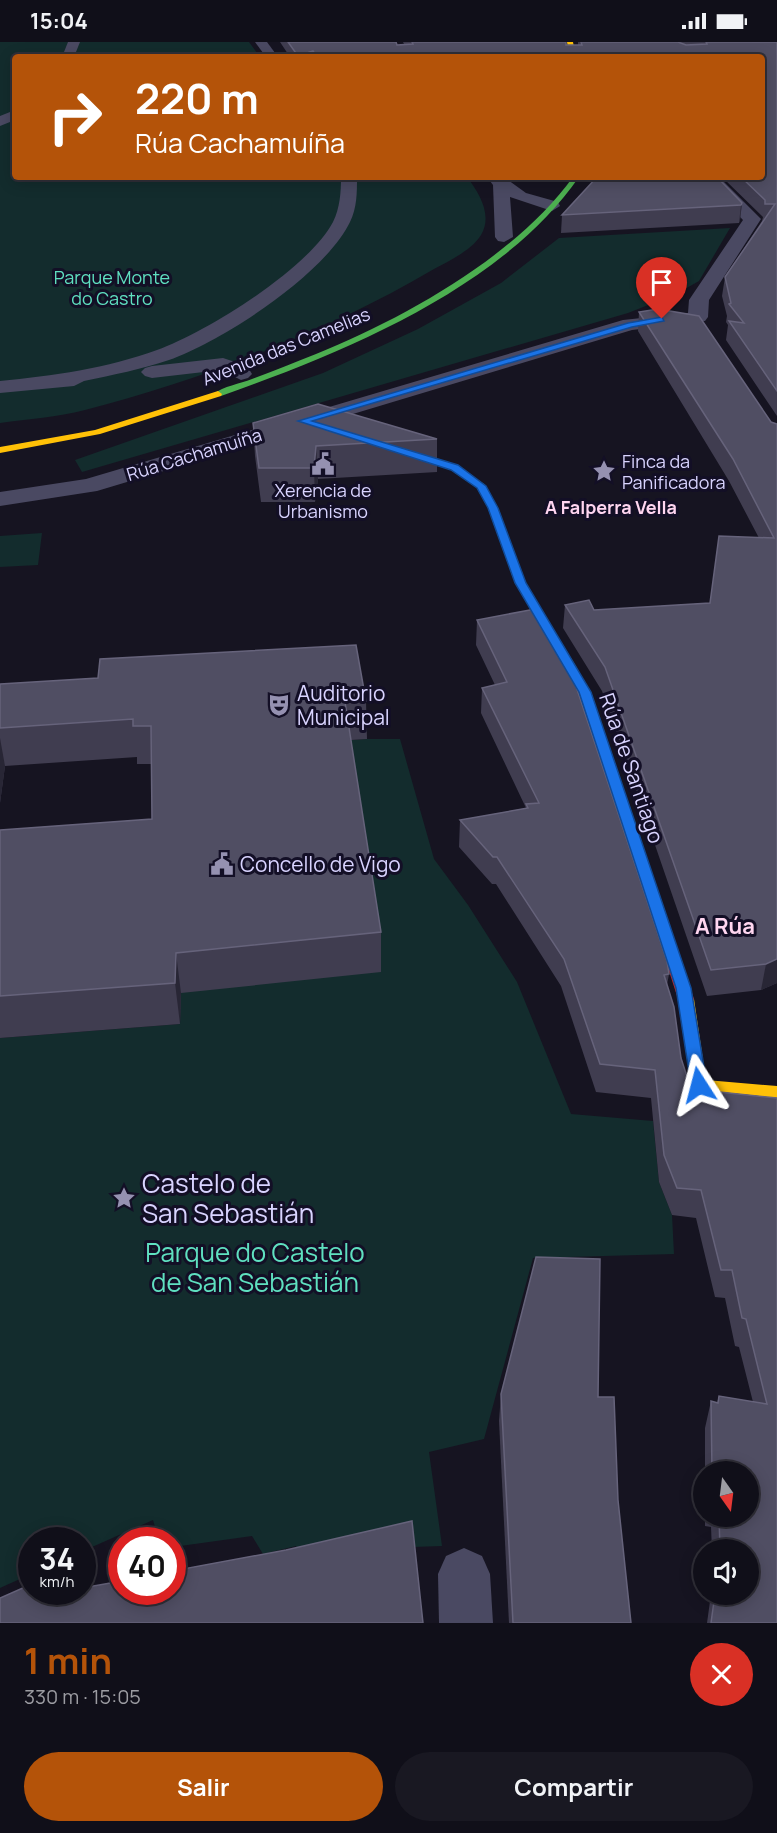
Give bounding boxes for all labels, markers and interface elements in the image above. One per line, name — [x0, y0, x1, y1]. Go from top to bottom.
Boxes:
text: 15:04 — [30, 6, 88, 36]
text: 220 m — [135, 69, 259, 127]
icon: right — [36, 78, 114, 156]
text: Rúa Cachamuíña — [135, 124, 345, 161]
pin — [636, 257, 687, 319]
park label: Parque Monte do Castro — [54, 265, 170, 310]
icon: arrive — [645, 266, 678, 299]
street label: Avenida das Camelias — [198, 301, 374, 391]
street label: Rúa Cachamuíña — [124, 422, 264, 486]
place label: Finca da Panificadora — [622, 449, 726, 494]
public building icon: Xerencia de Urbanismo — [310, 451, 336, 477]
place icon: Finca da Panificadora — [591, 458, 617, 484]
place label: Xerencia de Urbanismo — [275, 478, 371, 523]
district label: A Falperra Vella — [545, 495, 677, 519]
place label: Auditorio Municipal — [297, 679, 390, 731]
street label: Rúa de Santiago — [593, 689, 671, 847]
theatre icon: Auditorio Municipal — [266, 692, 292, 718]
place label: Concello de Vigo — [240, 850, 401, 878]
public building icon: Concello de Vigo — [209, 851, 235, 877]
district label: A Rúa — [695, 911, 755, 941]
position arrow — [667, 1053, 731, 1117]
place label: Castelo de San Sebastián — [142, 1165, 314, 1231]
place icon: Castelo de San Sebastián — [111, 1185, 137, 1211]
park label: Parque do Castelo de San Sebastián — [145, 1234, 365, 1300]
north arrow — [693, 1461, 759, 1527]
map controls — [693, 1461, 759, 1605]
speed limit sign: 40 — [108, 1527, 186, 1605]
text: 34 — [39, 1538, 75, 1579]
button: sound — [693, 1539, 759, 1605]
text: km/h — [40, 1571, 74, 1592]
text: 1 min — [24, 1636, 112, 1685]
button: close — [690, 1643, 753, 1706]
text: 330 m · 15:05 — [24, 1683, 141, 1710]
button: Salir — [24, 1752, 383, 1821]
button: Compartir — [395, 1752, 753, 1821]

